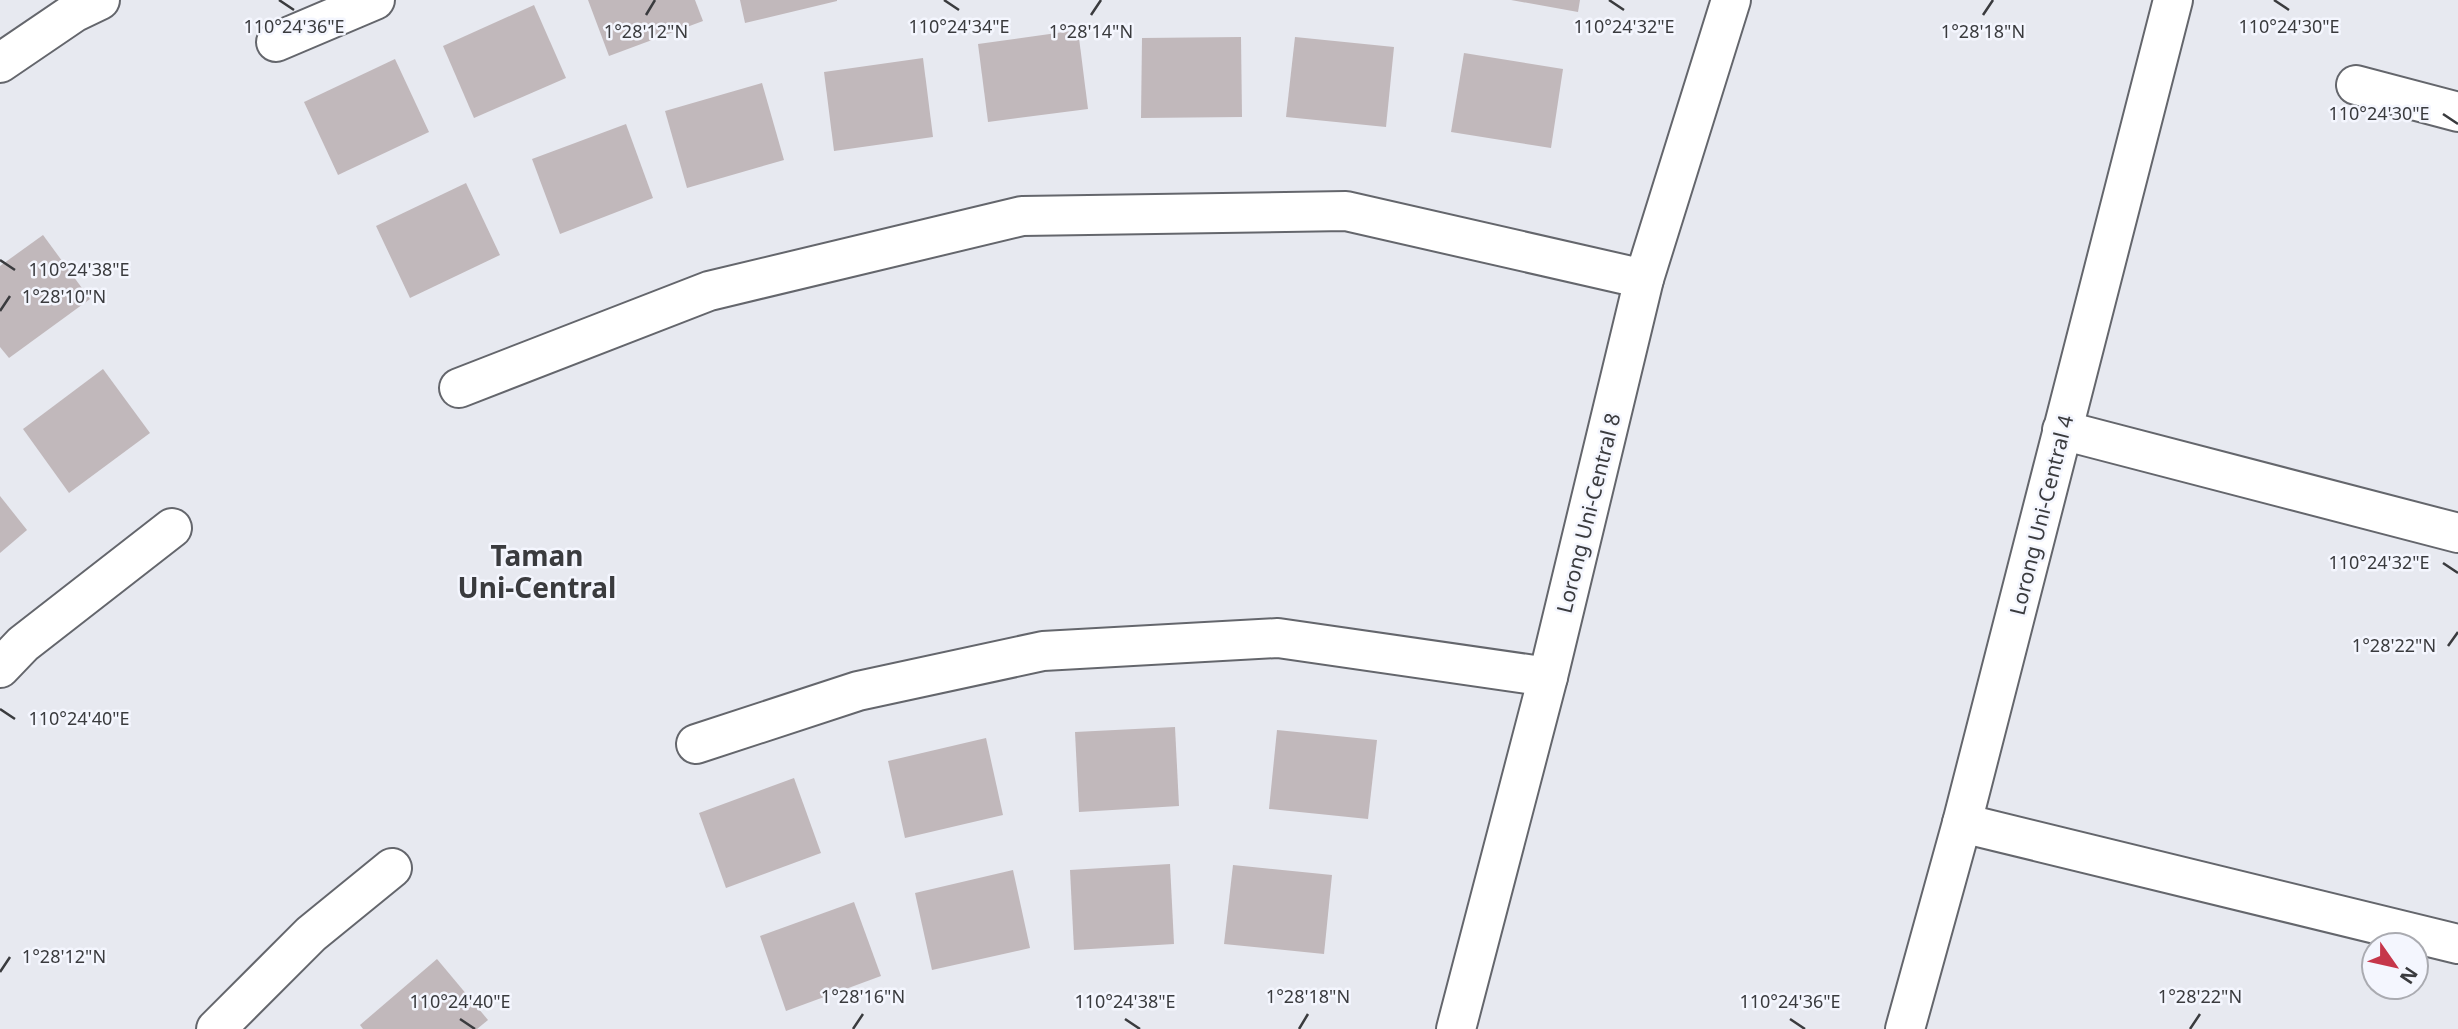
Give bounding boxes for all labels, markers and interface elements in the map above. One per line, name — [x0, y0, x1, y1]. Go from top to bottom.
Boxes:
text: 110°24'36"E — [243, 14, 345, 38]
text: 110°24'34"E — [908, 14, 1010, 38]
text: 110°24'32"E — [1573, 14, 1675, 38]
text: 110°24'30"E — [2238, 14, 2340, 38]
text: 1°28'12"N — [604, 19, 688, 43]
text: 1°28'14"N — [1049, 19, 1133, 43]
text: 1°28'18"N — [1941, 19, 2025, 43]
text: 110°24'30"E — [2328, 101, 2430, 125]
text: 110°24'38"E — [28, 257, 130, 281]
text: 1°28'10"N — [22, 284, 106, 308]
street label: Lorong Uni-Central 8 — [1550, 410, 1626, 616]
street label: Lorong Uni-Central 4 — [2003, 412, 2079, 618]
district label: Taman Uni-Central — [458, 536, 616, 606]
text: 110°24'32"E — [2328, 550, 2430, 574]
text: 1°28'22"N — [2352, 633, 2436, 657]
text: 110°24'40"E — [28, 706, 130, 730]
north arrow — [2360, 931, 2430, 1001]
text: 1°28'12"N — [22, 944, 106, 968]
text: N — [2394, 962, 2424, 989]
text: 1°28'16"N — [821, 984, 905, 1008]
text: 1°28'18"N — [1266, 984, 1350, 1008]
text: 1°28'22"N — [2158, 984, 2242, 1008]
text: 110°24'40"E — [409, 989, 511, 1013]
text: 110°24'38"E — [1074, 989, 1176, 1013]
text: 110°24'36"E — [1739, 989, 1841, 1013]

